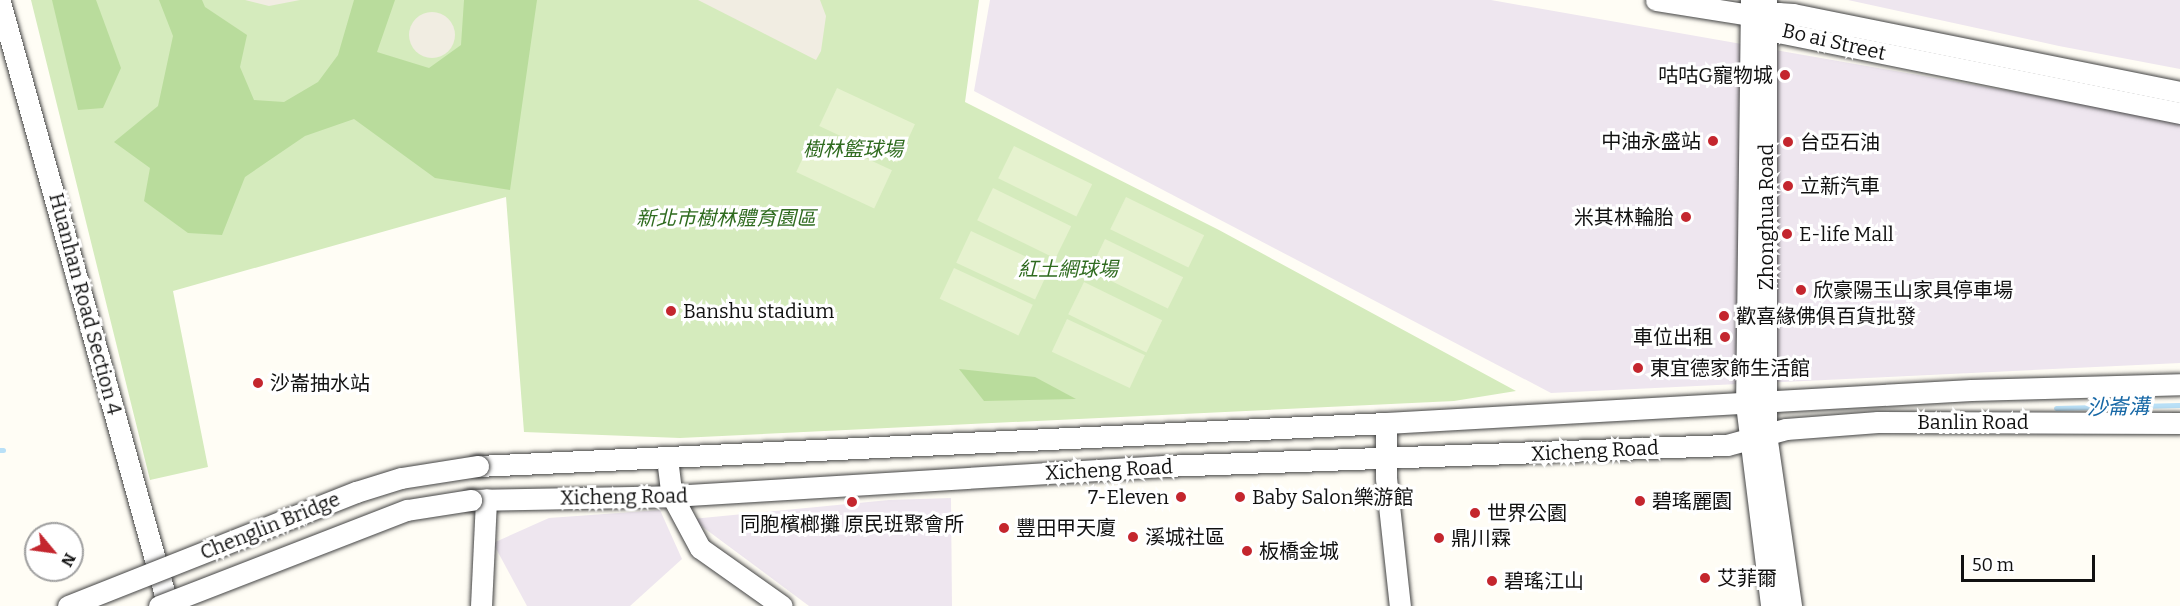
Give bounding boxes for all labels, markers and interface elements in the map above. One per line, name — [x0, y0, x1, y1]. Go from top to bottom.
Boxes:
street label: Bo ai Street — [1780, 18, 1888, 66]
place label: 咕咕G寵物城 — [1658, 63, 1773, 87]
marker: 咕咕G寵物城 — [1778, 68, 1792, 82]
place label: 中油永盛站 — [1601, 129, 1701, 153]
place label: 台亞石油 — [1800, 130, 1880, 154]
marker: 中油永盛站 — [1706, 134, 1720, 148]
marker: 台亞石油 — [1781, 135, 1795, 149]
park label: 樹林籃球場 — [803, 137, 903, 161]
street label: Zhonghua Road — [1754, 144, 1778, 290]
place label: 立新汽車 — [1800, 174, 1880, 198]
marker: 立新汽車 — [1781, 179, 1795, 193]
street label: Huanhan Road Section 4 — [44, 190, 126, 418]
place label: 米其林輪胎 — [1574, 205, 1674, 229]
park label: 新北市樹林體育園區 — [636, 206, 816, 230]
marker: 米其林輪胎 — [1679, 210, 1693, 224]
place label: E-life Mall — [1799, 222, 1894, 246]
marker: E-life Mall — [1780, 227, 1794, 241]
park label: 紅土網球場 — [1018, 257, 1118, 281]
place label: 欣豪陽玉山家具停車場 — [1813, 278, 2013, 302]
marker: 欣豪陽玉山家具停車場 — [1794, 283, 1808, 297]
place label: Banshu stadium — [683, 299, 834, 323]
marker: Banshu stadium — [664, 304, 678, 318]
place label: 歡喜緣佛俱百貨批發 — [1736, 304, 1916, 328]
marker: 歡喜緣佛俱百貨批發 — [1717, 309, 1731, 323]
place label: 車位出租 — [1633, 325, 1713, 349]
marker: 車位出租 — [1718, 330, 1732, 344]
place label: 東宜德家飾生活館 — [1650, 356, 1810, 380]
marker: 東宜德家飾生活館 — [1631, 361, 1645, 375]
place label: 沙崙抽水站 — [270, 371, 370, 395]
marker: 沙崙抽水站 — [251, 376, 265, 390]
water label: 沙崙溝 — [2086, 394, 2150, 420]
street label: Banlin Road — [1917, 410, 2029, 434]
street label: Xicheng Road — [1531, 436, 1659, 466]
street label: Xicheng Road — [1045, 455, 1173, 485]
street label: Xicheng Road — [560, 484, 688, 510]
place label: 7-Eleven — [1088, 485, 1169, 509]
place label: Baby Salon樂游館 — [1252, 485, 1414, 509]
street label: Chenglin Bridge — [197, 487, 343, 565]
place label: 碧瑤麗園 — [1652, 489, 1732, 513]
marker: 7-Eleven — [1174, 490, 1188, 504]
marker: Baby Salon樂游館 — [1233, 490, 1247, 504]
marker: 碧瑤麗園 — [1633, 494, 1647, 508]
marker: 同胞檳榔攤 原民班聚會所 — [845, 495, 859, 509]
place label: 世界公園 — [1487, 501, 1567, 525]
marker: 世界公園 — [1468, 506, 1482, 520]
place label: 同胞檳榔攤 原民班聚會所 — [740, 512, 964, 536]
place label: 豐田甲天廈 — [1016, 516, 1116, 540]
marker: 豐田甲天廈 — [997, 521, 1011, 535]
north arrow — [24, 522, 84, 582]
place label: 溪城社區 — [1145, 525, 1225, 549]
place label: 鼎川霖 — [1451, 526, 1511, 550]
marker: 溪城社區 — [1126, 530, 1140, 544]
marker: 鼎川霖 — [1432, 531, 1446, 545]
place label: 板橋金城 — [1259, 539, 1339, 563]
scale bar — [1964, 543, 2098, 581]
marker: 板橋金城 — [1240, 544, 1254, 558]
text: N — [57, 550, 80, 570]
text: 50 m — [1972, 554, 2014, 576]
place label: 艾菲爾 — [1717, 566, 1777, 590]
place label: 碧瑤江山 — [1504, 569, 1584, 593]
marker: 艾菲爾 — [1698, 571, 1712, 585]
marker: 碧瑤江山 — [1485, 574, 1499, 588]

